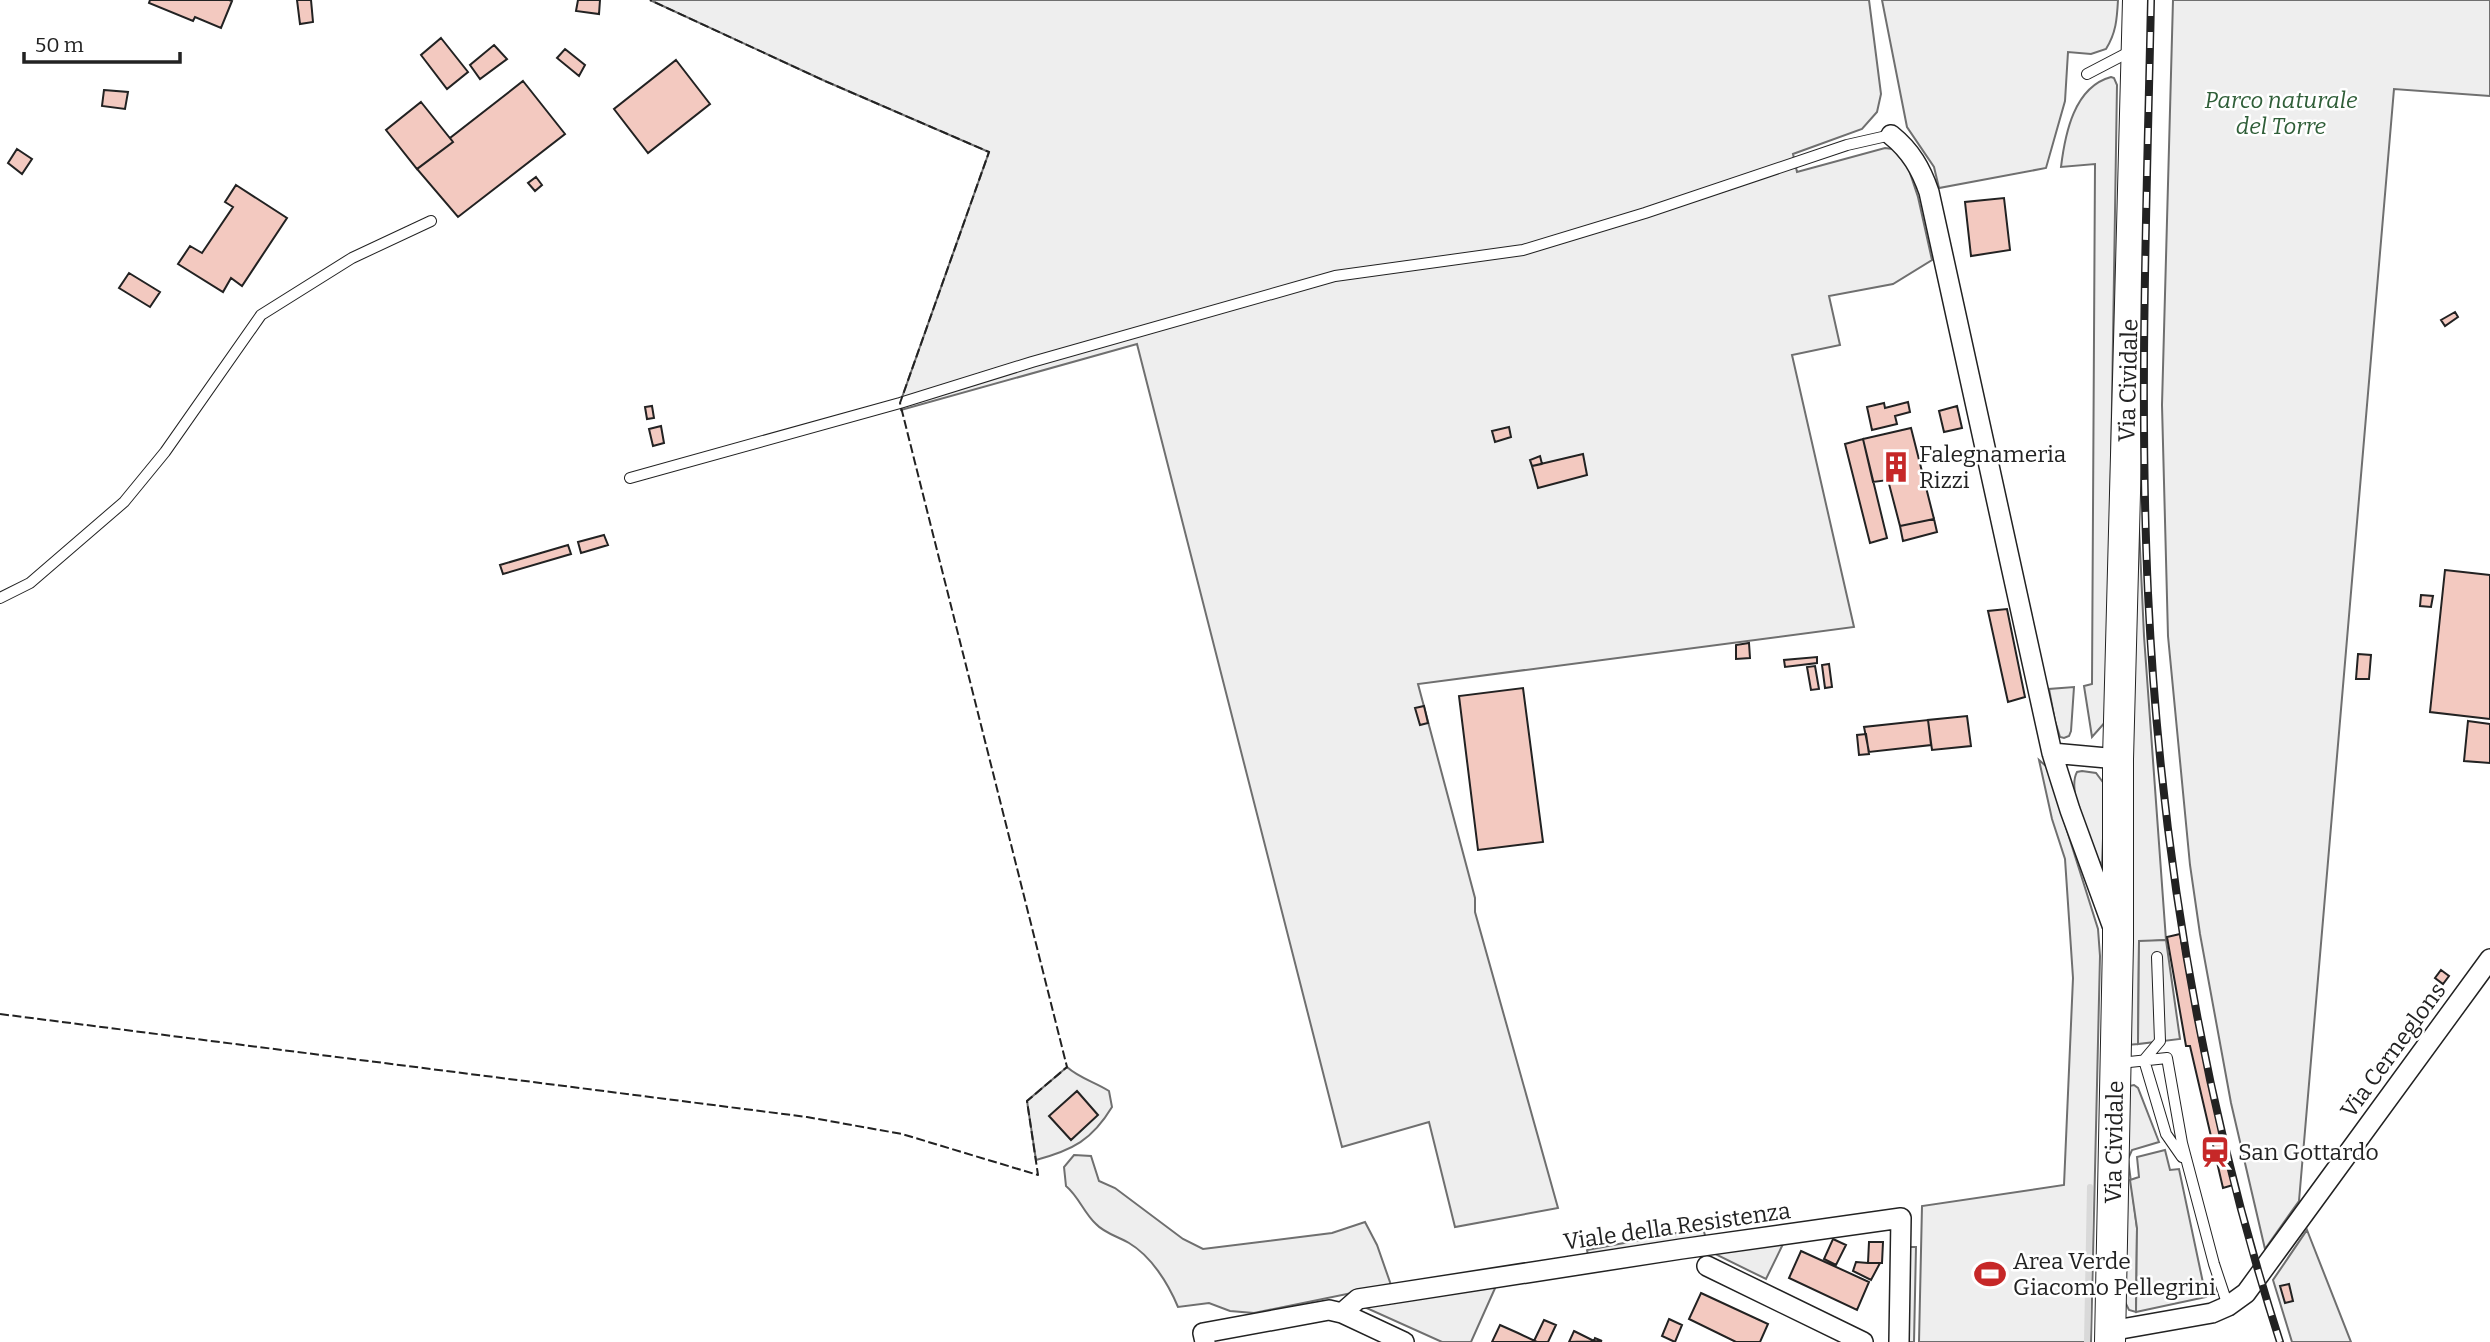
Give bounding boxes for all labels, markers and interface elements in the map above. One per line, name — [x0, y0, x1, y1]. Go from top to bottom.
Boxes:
scale bar — [24, 21, 180, 65]
text: 50 m — [35, 32, 84, 58]
park label: Parco naturale del Torre — [2205, 86, 2358, 140]
street label: Via Cividale — [2112, 318, 2144, 442]
place label: Falegnameria Rizzi — [1919, 440, 2067, 494]
building icon: Falegnameria Rizzi — [1879, 450, 1913, 484]
street label: Via Cerneglons — [2335, 977, 2451, 1123]
street label: Via Cividale — [2099, 1080, 2129, 1204]
station icon: San Gottardo — [2198, 1135, 2232, 1169]
place label: San Gottardo — [2238, 1138, 2379, 1166]
street label: Viale della Resistenza — [1562, 1196, 1793, 1256]
place label: Area Verde Giacomo Pellegrini — [2013, 1247, 2216, 1301]
sports icon: Area Verde Giacomo Pellegrini — [1973, 1257, 2007, 1291]

